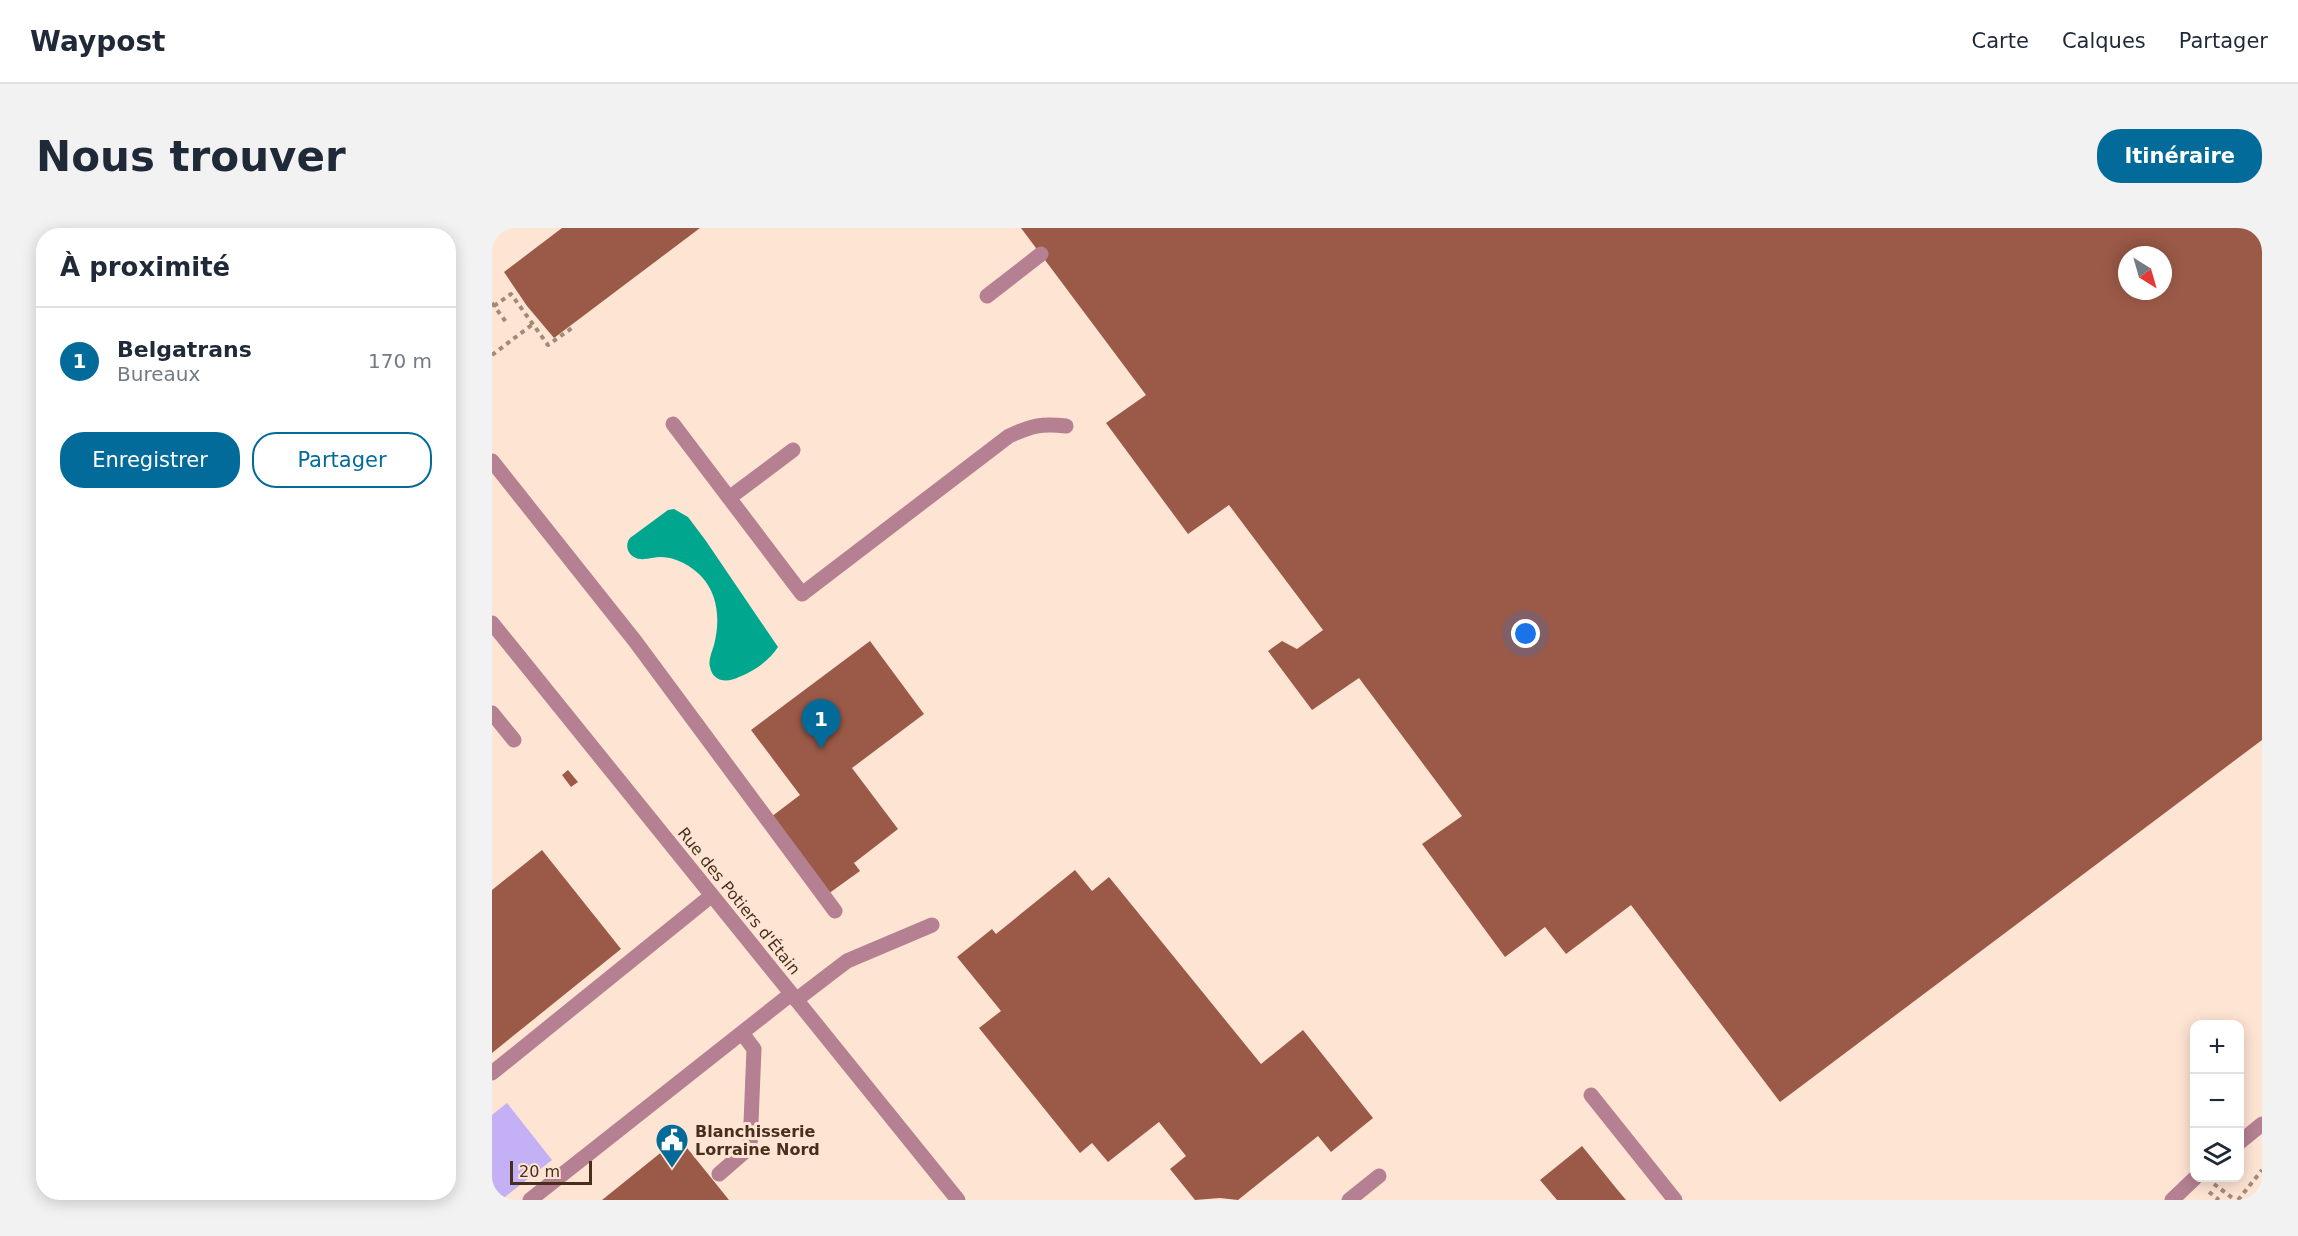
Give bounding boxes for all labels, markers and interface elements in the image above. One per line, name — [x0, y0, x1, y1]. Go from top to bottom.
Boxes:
text: Waypost — [30, 25, 166, 58]
text: Carte — [1972, 29, 2029, 53]
text: Calques — [2062, 29, 2146, 53]
text: Partager — [2179, 29, 2268, 53]
button: Itinéraire — [2097, 129, 2262, 183]
text: Nous trouver — [36, 132, 346, 181]
north arrow — [2118, 246, 2172, 300]
text: À proximité — [60, 252, 230, 282]
text: Belgatrans — [117, 337, 252, 362]
text: 1 — [73, 349, 86, 373]
text: 170 m — [368, 349, 432, 373]
text: Bureaux — [117, 362, 200, 386]
button: Enregistrer — [60, 432, 240, 488]
button: Partager — [252, 432, 432, 488]
your location — [1511, 619, 1540, 648]
pin: 1 — [802, 700, 840, 749]
street label: Rue des Potiers d'Étain — [674, 824, 804, 978]
map controls — [2190, 1020, 2244, 1182]
button: + — [2190, 1020, 2244, 1074]
button: − — [2190, 1074, 2244, 1128]
public building icon: Blanchisserie Lorraine Nord — [654, 1122, 690, 1169]
place label: Blanchisserie Lorraine Nord — [695, 1122, 820, 1159]
button: layers — [2190, 1128, 2244, 1182]
scale bar — [510, 1158, 592, 1186]
text: 20 m — [519, 1162, 560, 1181]

